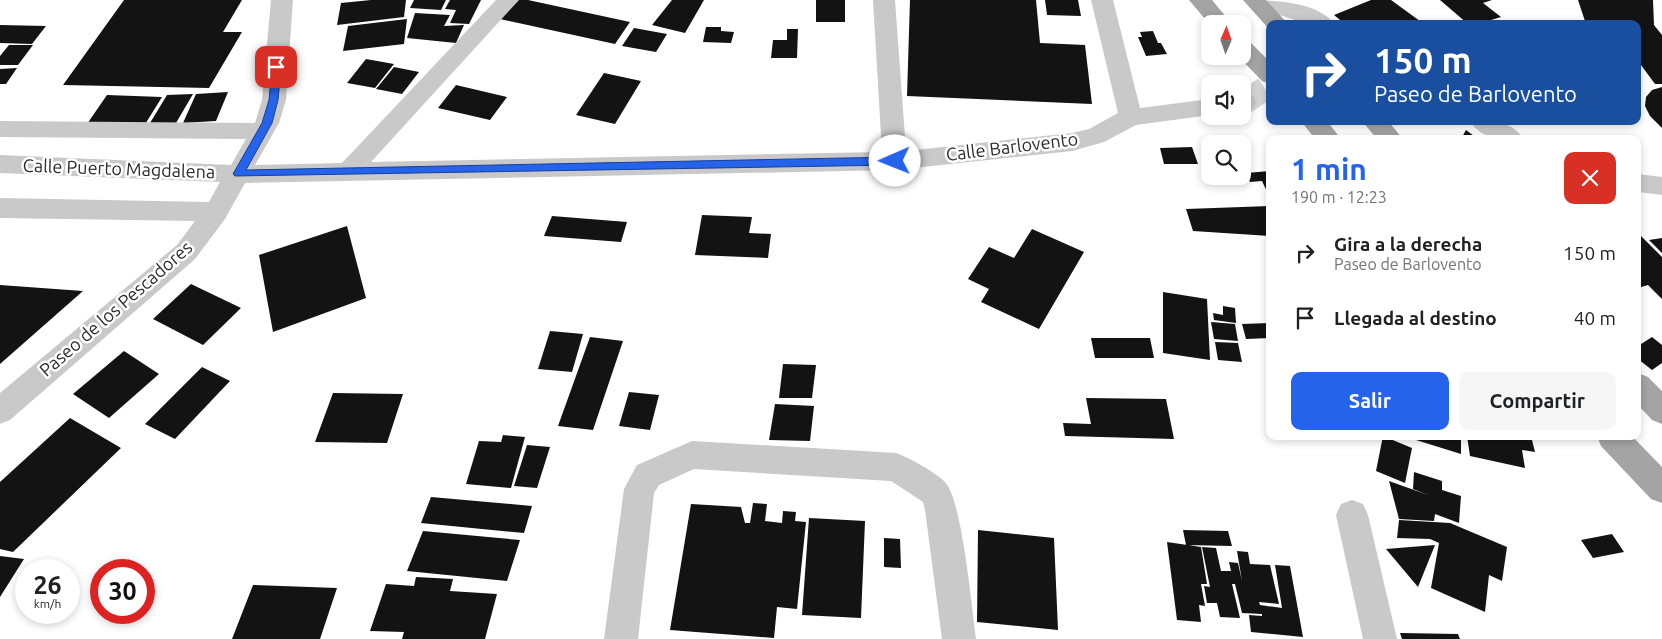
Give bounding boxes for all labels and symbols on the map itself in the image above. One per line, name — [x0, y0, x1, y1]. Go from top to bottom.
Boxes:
north arrow — [1201, 15, 1251, 65]
pin — [255, 46, 297, 88]
street label: Calle Barlovento — [945, 128, 1079, 164]
position arrow — [868, 134, 920, 186]
street label: Calle Puerto Magdalena — [22, 155, 216, 181]
street label: Paseo de los Pescadores — [35, 236, 196, 380]
speed limit sign: 30 — [90, 559, 155, 624]

